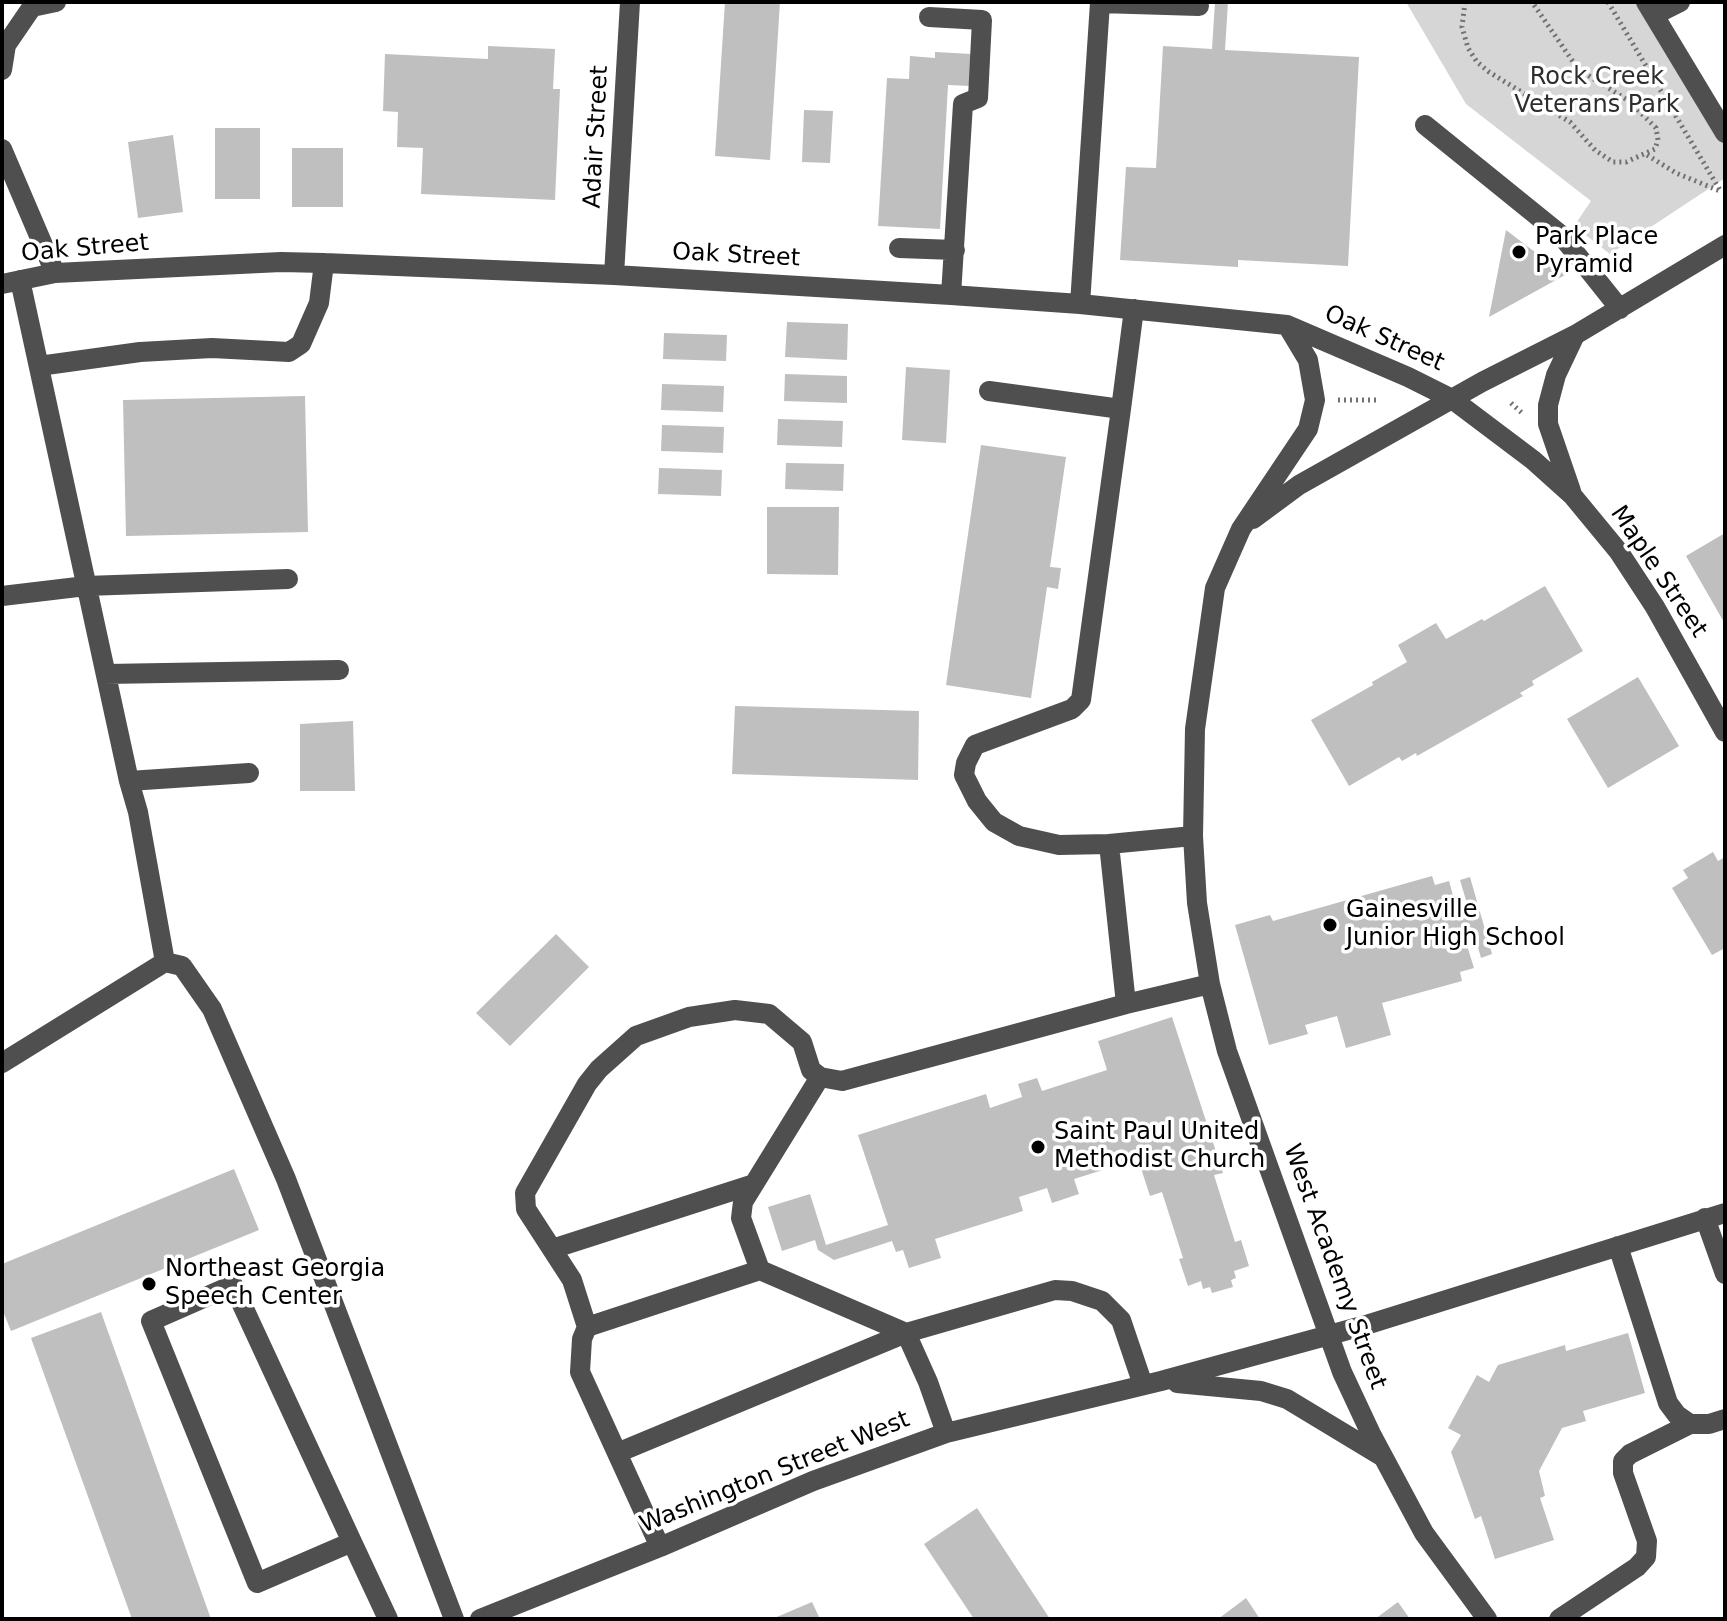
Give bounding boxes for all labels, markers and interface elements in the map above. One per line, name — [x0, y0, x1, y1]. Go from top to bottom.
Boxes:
park label: Rock Creek Veterans Park — [1514, 64, 1680, 120]
street label: Adair Street — [579, 65, 615, 209]
place label: Park Place Pyramid — [1535, 224, 1658, 280]
street label: Oak Street — [20, 229, 150, 269]
street label: Oak Street — [671, 238, 801, 274]
marker: Park Place Pyramid — [1510, 243, 1528, 261]
street label: Oak Street — [1320, 300, 1448, 378]
street label: Maple Street — [1603, 501, 1713, 643]
place label: Gainesville Junior High School — [1346, 897, 1565, 953]
marker: Gainesville Junior High School — [1321, 916, 1339, 934]
place label: Saint Paul United Methodist Church — [1054, 1119, 1265, 1175]
marker: Saint Paul United Methodist Church — [1029, 1138, 1047, 1156]
street label: West Academy Street — [1276, 1141, 1392, 1393]
place label: Northeast Georgia Speech Center — [165, 1256, 385, 1312]
marker: Northeast Georgia Speech Center — [140, 1275, 158, 1293]
street label: Washington Street West — [636, 1406, 914, 1540]

